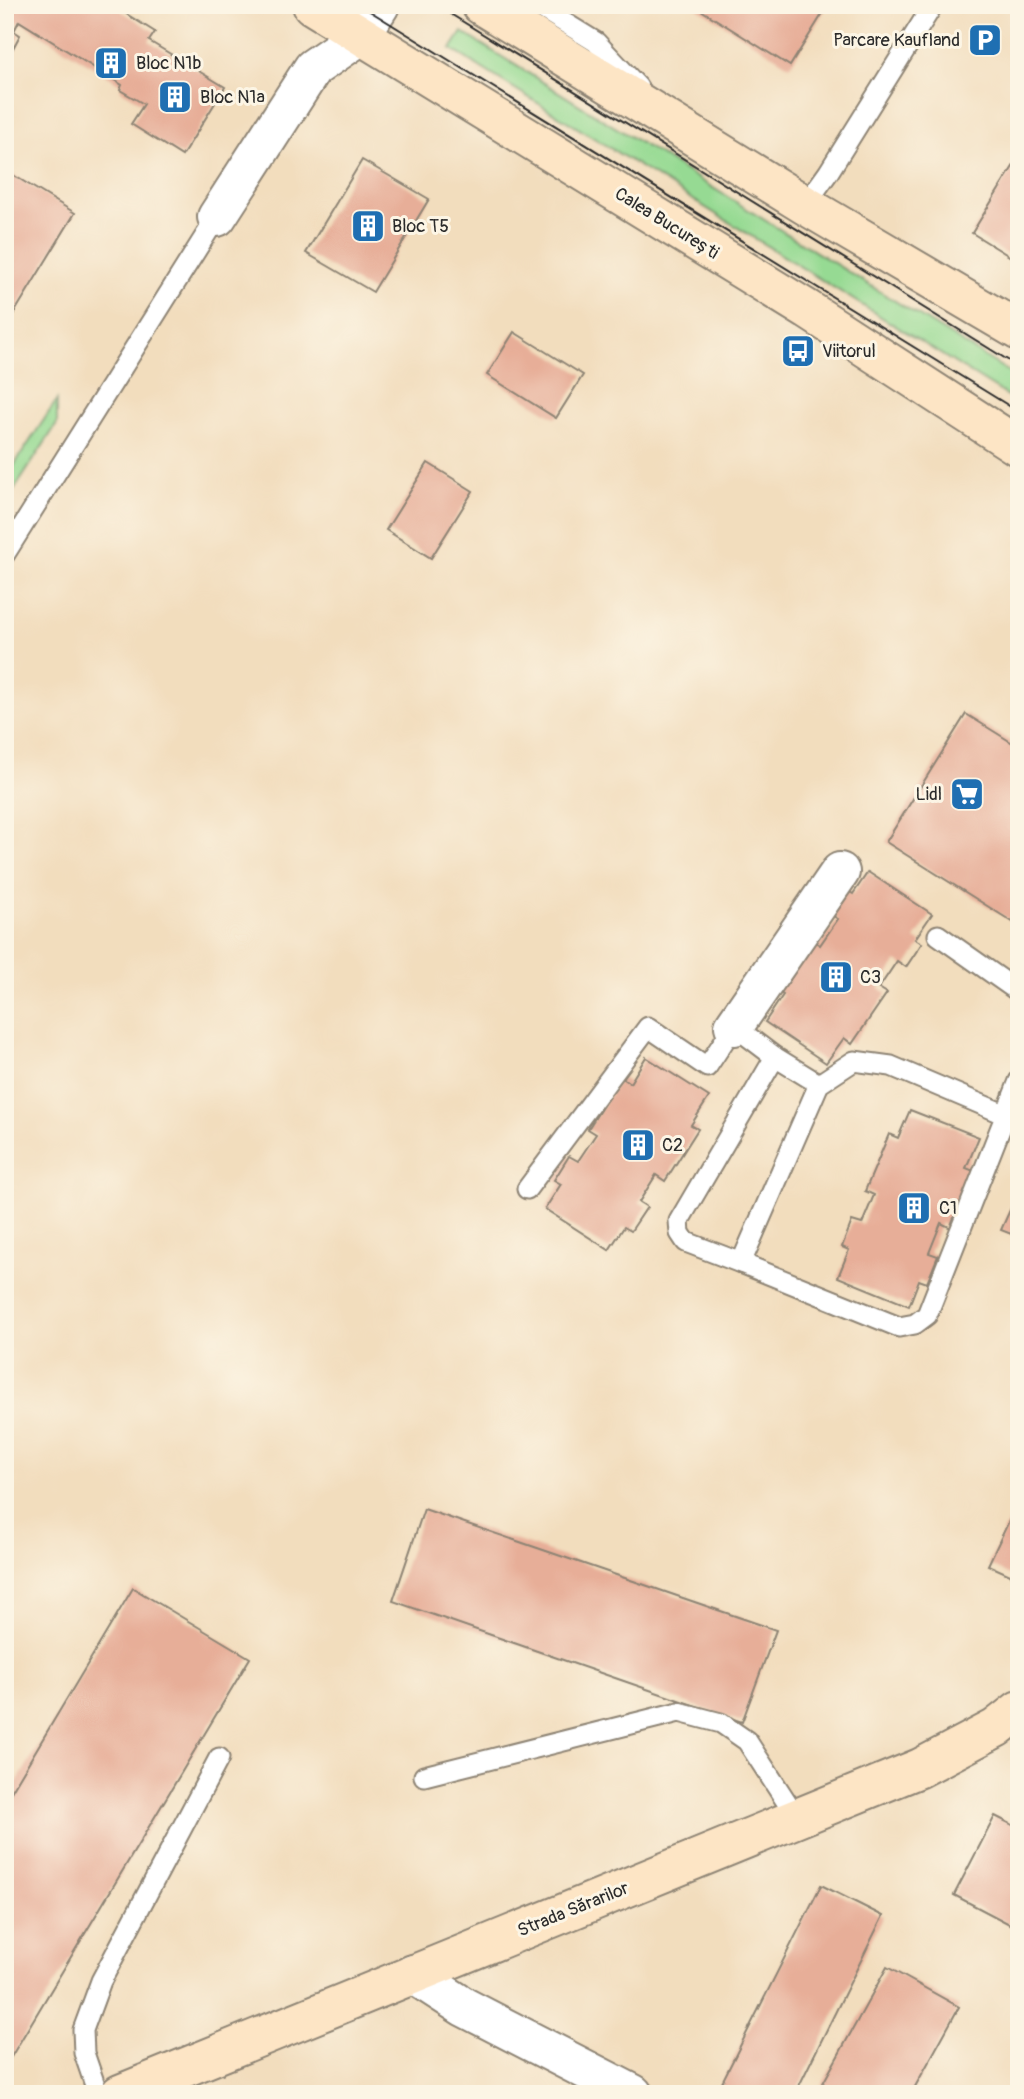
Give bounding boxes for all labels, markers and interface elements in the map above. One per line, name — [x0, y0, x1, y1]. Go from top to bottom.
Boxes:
parking icon: Parcare Kaufland — [966, 21, 1004, 59]
place label: Parcare Kaufland — [833, 29, 960, 52]
building icon: Bloc N1b — [92, 44, 130, 82]
place label: Bloc N1b — [136, 52, 201, 75]
building icon: Bloc N1a — [156, 78, 194, 116]
place label: Bloc N1a — [200, 86, 265, 109]
street label: Calea București — [610, 182, 723, 265]
building icon: Bloc T5 — [349, 207, 387, 245]
place label: Bloc T5 — [392, 215, 449, 238]
bus stop icon: Viitorul — [779, 332, 817, 370]
place label: Viitorul — [822, 340, 876, 363]
supermarket icon: Lidl — [948, 775, 986, 813]
place label: Lidl — [916, 783, 942, 806]
building icon: C3 — [817, 958, 855, 996]
place label: C3 — [860, 966, 881, 989]
building icon: C2 — [619, 1126, 657, 1164]
place label: C2 — [662, 1134, 683, 1157]
building icon: C1 — [895, 1189, 933, 1227]
place label: C1 — [939, 1197, 957, 1220]
street label: Strada Sărarilor — [514, 1876, 633, 1942]

